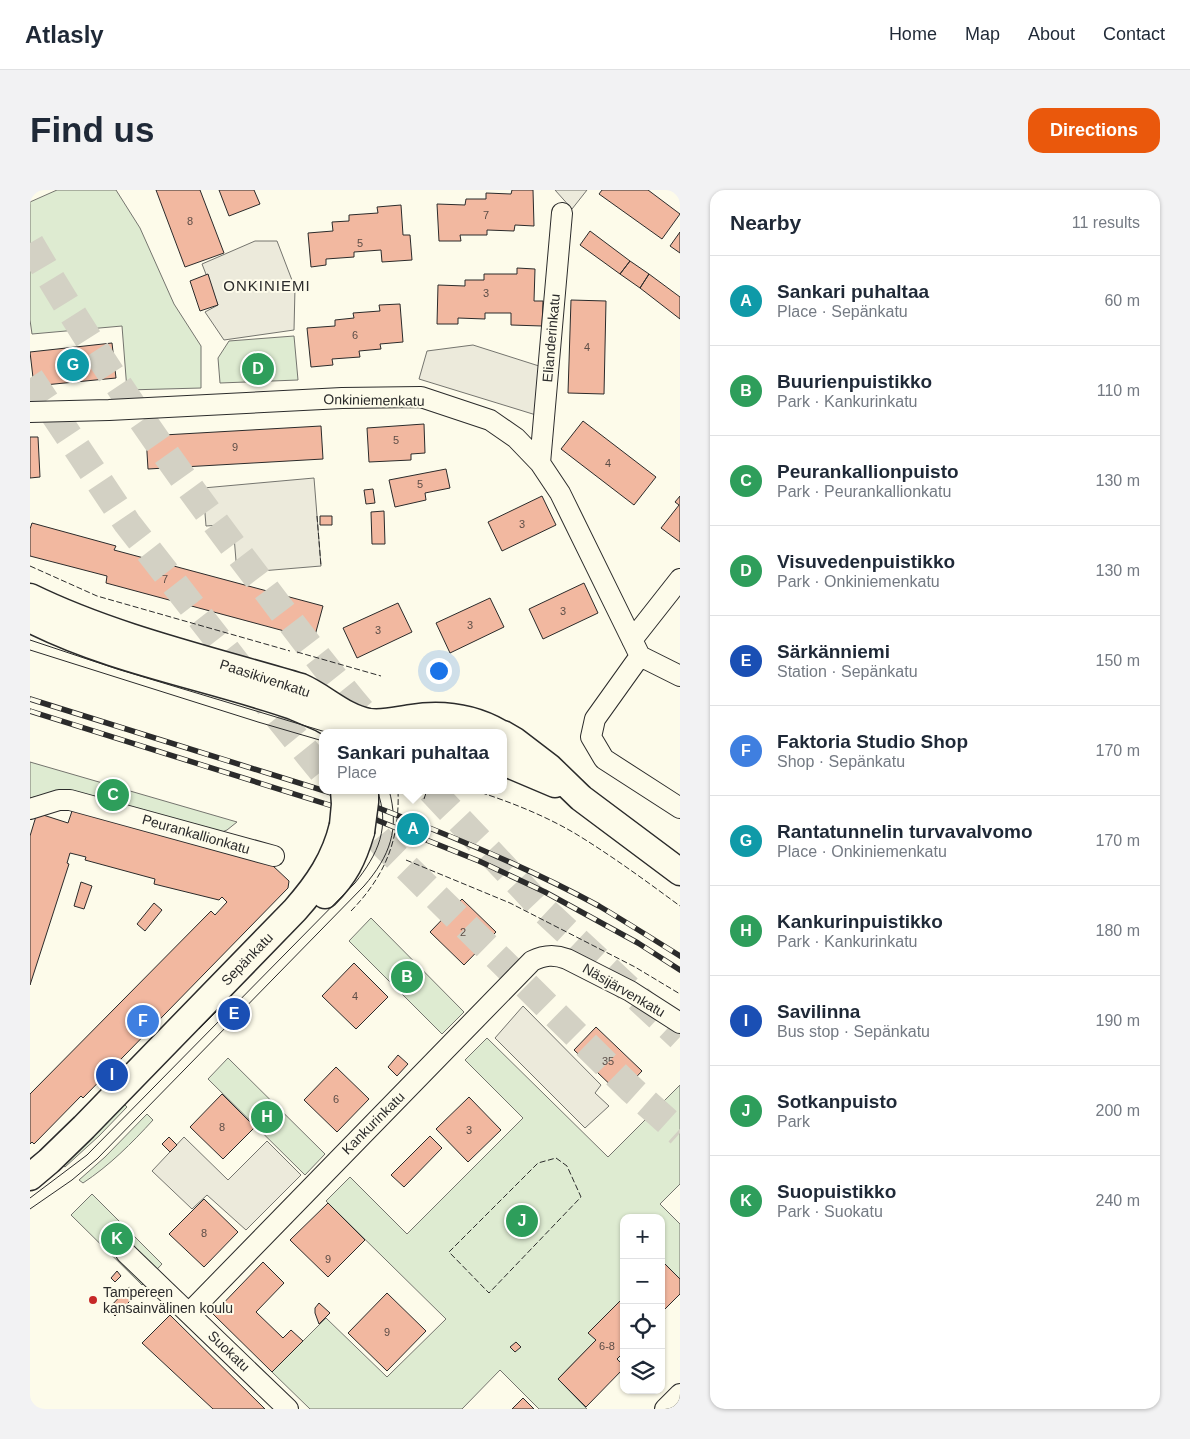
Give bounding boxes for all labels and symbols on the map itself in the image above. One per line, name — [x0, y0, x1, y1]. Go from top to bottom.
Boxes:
house number: 7 — [483, 209, 489, 221]
house number: 8 — [187, 215, 193, 227]
house number: 5 — [357, 237, 363, 249]
district label: ONKINIEMI — [223, 277, 311, 294]
house number: 3 — [483, 287, 489, 299]
street label: Elianderinkatu — [539, 293, 563, 383]
house number: 6 — [352, 329, 358, 341]
house number: 4 — [584, 341, 590, 353]
pin: G — [57, 346, 89, 384]
pin: D — [242, 350, 274, 388]
street label: Onkiniemenkatu — [323, 391, 425, 409]
house number: 5 — [393, 434, 399, 446]
house number: 9 — [232, 441, 238, 453]
house number: 4 — [605, 457, 611, 469]
house number: 5 — [417, 478, 423, 490]
house number: 3 — [519, 518, 525, 530]
house number: 7 — [162, 573, 168, 585]
house number: 3 — [560, 605, 566, 617]
house number: 3 — [467, 619, 473, 631]
house number: 3 — [375, 624, 381, 636]
street label: Paasikivenkatu — [218, 656, 312, 700]
your location — [426, 658, 452, 684]
pin: C — [97, 776, 129, 814]
pin: A — [397, 810, 429, 848]
street label: Peurankallionkatu — [140, 811, 252, 857]
house number: 2 — [460, 926, 466, 938]
street label: Sepänkatu — [218, 929, 276, 989]
pin: B — [391, 958, 423, 996]
street label: Näsijärvenkatu — [580, 960, 668, 1020]
house number: 4 — [352, 990, 358, 1002]
pin: E — [218, 995, 250, 1033]
pin: F — [127, 1002, 159, 1040]
house number: 35 — [602, 1055, 614, 1067]
pin: I — [96, 1056, 128, 1094]
street label: Kankurinkatu — [338, 1088, 408, 1158]
house number: 6 — [333, 1093, 339, 1105]
pin: H — [251, 1098, 283, 1136]
house number: 8 — [219, 1121, 225, 1133]
house number: 3 — [466, 1124, 472, 1136]
pin: J — [506, 1202, 538, 1240]
pin: K — [101, 1220, 133, 1258]
house number: 8 — [201, 1227, 207, 1239]
house number: 9 — [325, 1253, 331, 1265]
place label: Tampereen kansainvälinen koulu — [103, 1284, 233, 1316]
marker: Tampereen kansainvälinen koulu — [87, 1294, 99, 1306]
house number: 9 — [384, 1326, 390, 1338]
street label: Suokatu — [205, 1327, 253, 1375]
house number: 6-8 — [599, 1340, 615, 1352]

